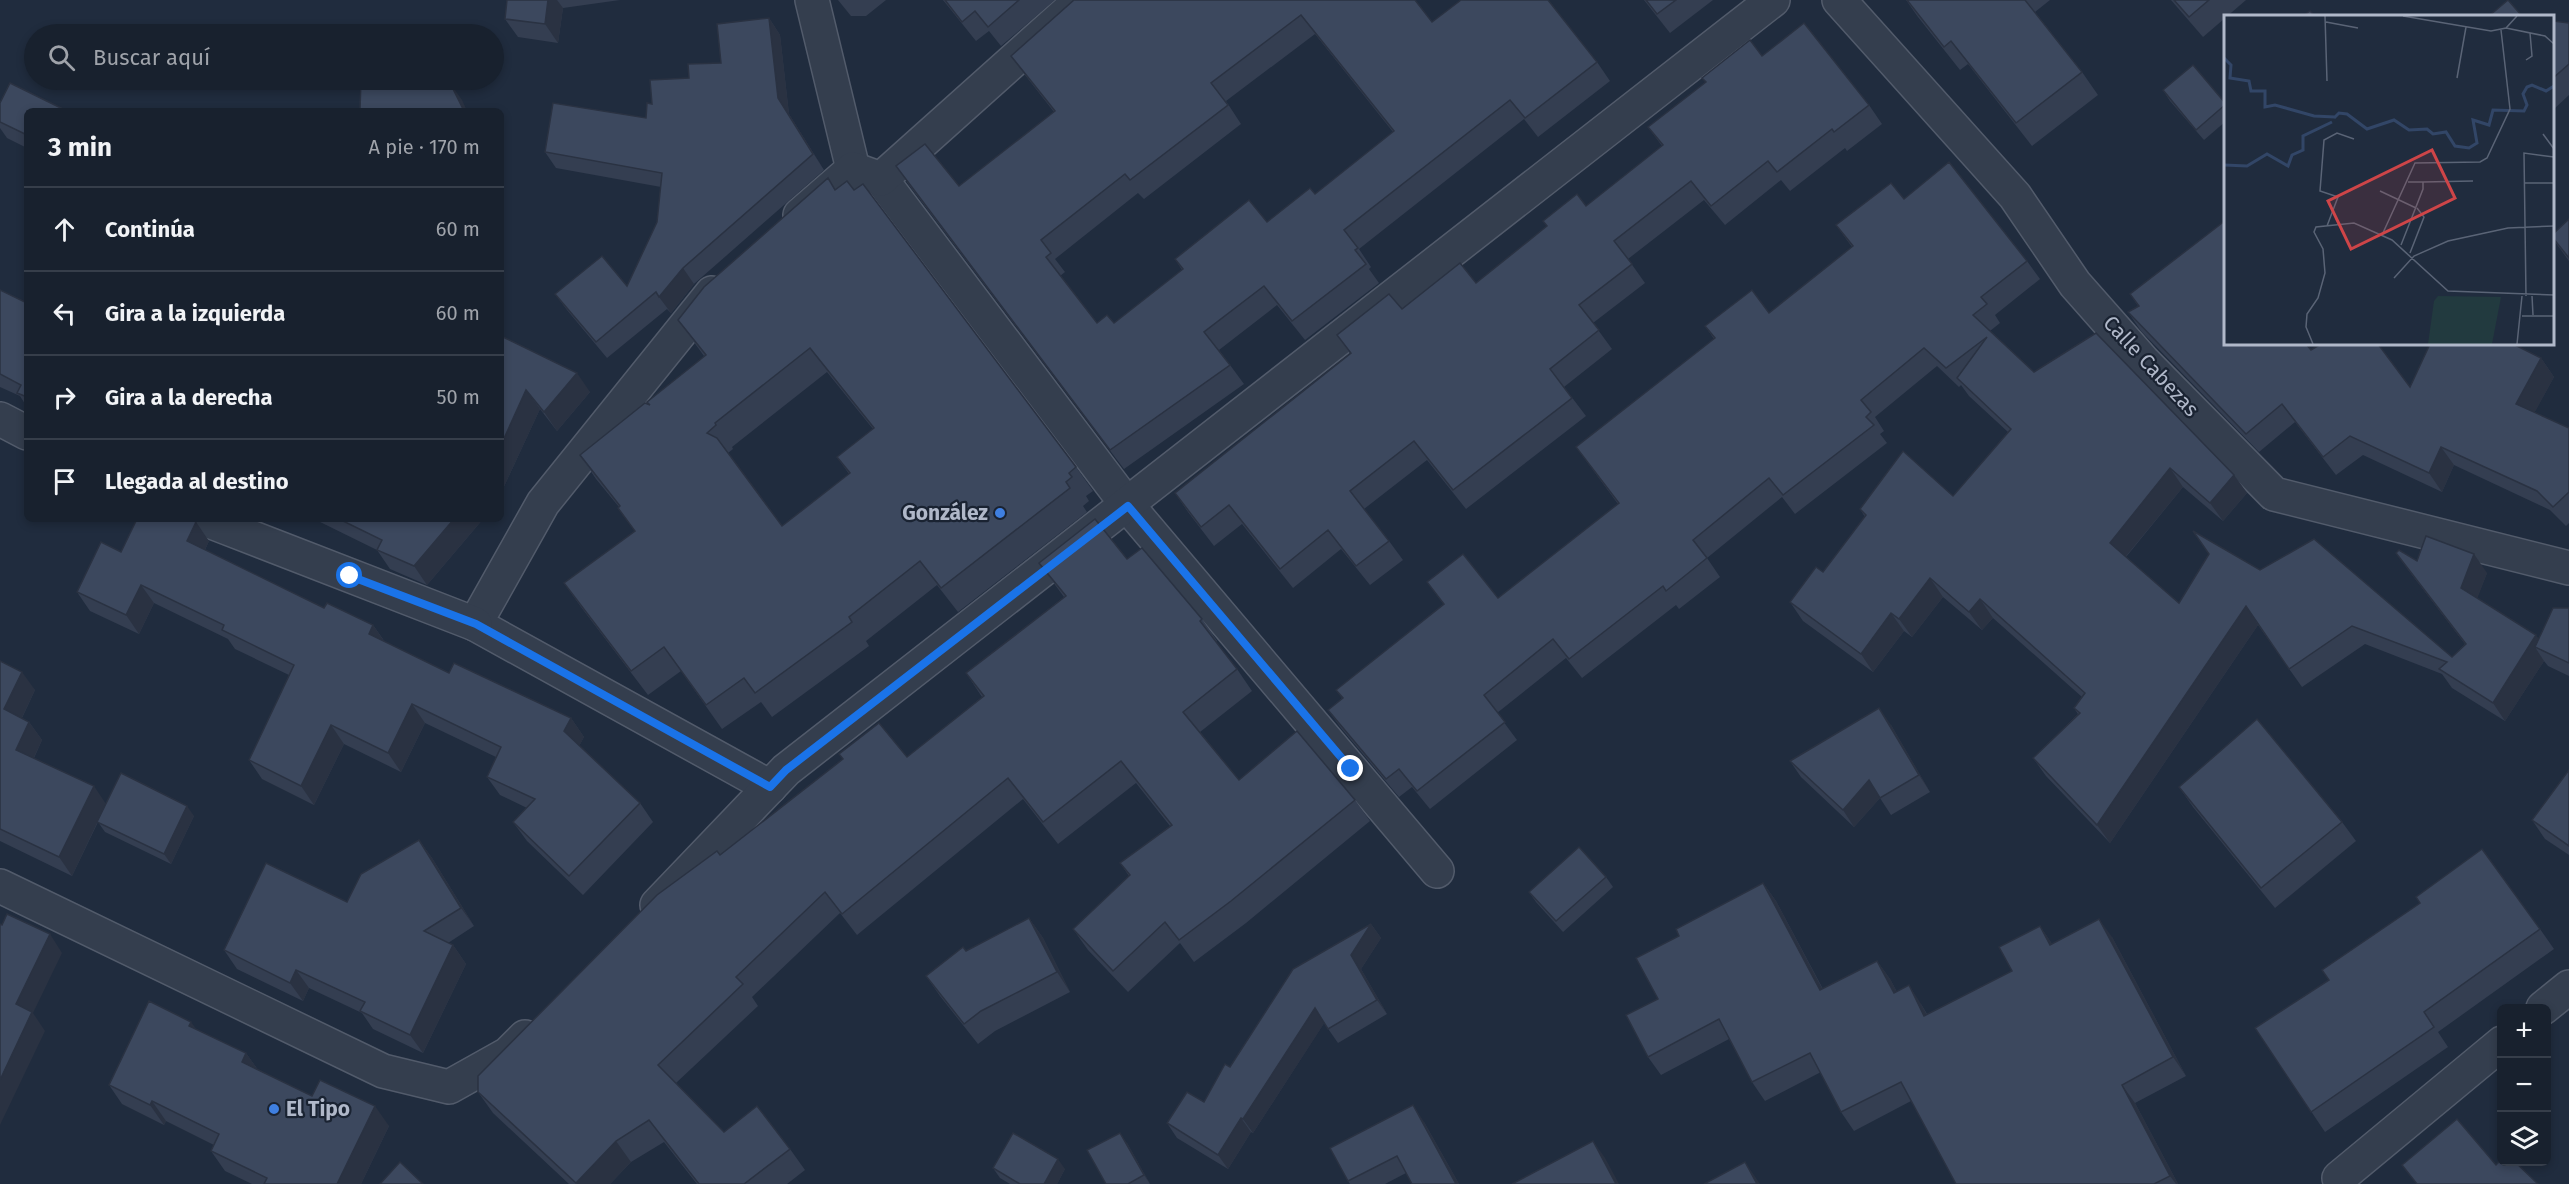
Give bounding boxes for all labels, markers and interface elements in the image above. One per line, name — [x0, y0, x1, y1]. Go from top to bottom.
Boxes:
inset map — [2224, 15, 2554, 345]
search box — [24, 24, 504, 90]
icon: search — [45, 41, 78, 74]
text: Buscar aquí — [93, 44, 210, 71]
text: 3 min — [48, 132, 112, 163]
text: A pie · 170 m — [369, 135, 480, 159]
icon: ahead — [48, 213, 81, 246]
text: Continúa — [105, 216, 195, 243]
text: 60 m — [436, 217, 480, 241]
icon: left — [48, 297, 81, 330]
text: Gira a la izquierda — [105, 300, 285, 327]
text: 60 m — [436, 301, 480, 325]
street label: Calle Cabezas — [2098, 310, 2204, 422]
icon: right — [48, 381, 81, 414]
text: Gira a la derecha — [105, 384, 273, 411]
text: 50 m — [436, 385, 480, 409]
icon: arrive — [48, 465, 81, 498]
text: Llegada al destino — [105, 468, 289, 495]
place label: González — [902, 500, 988, 526]
marker: González — [993, 506, 1007, 520]
route start — [336, 562, 362, 588]
route end — [1337, 755, 1363, 781]
map controls — [2497, 1004, 2551, 1166]
button: + — [2497, 1004, 2551, 1058]
button: − — [2497, 1058, 2551, 1112]
place label: El Tipo — [286, 1096, 350, 1122]
marker: El Tipo — [267, 1102, 281, 1116]
button: layers — [2497, 1112, 2551, 1166]

